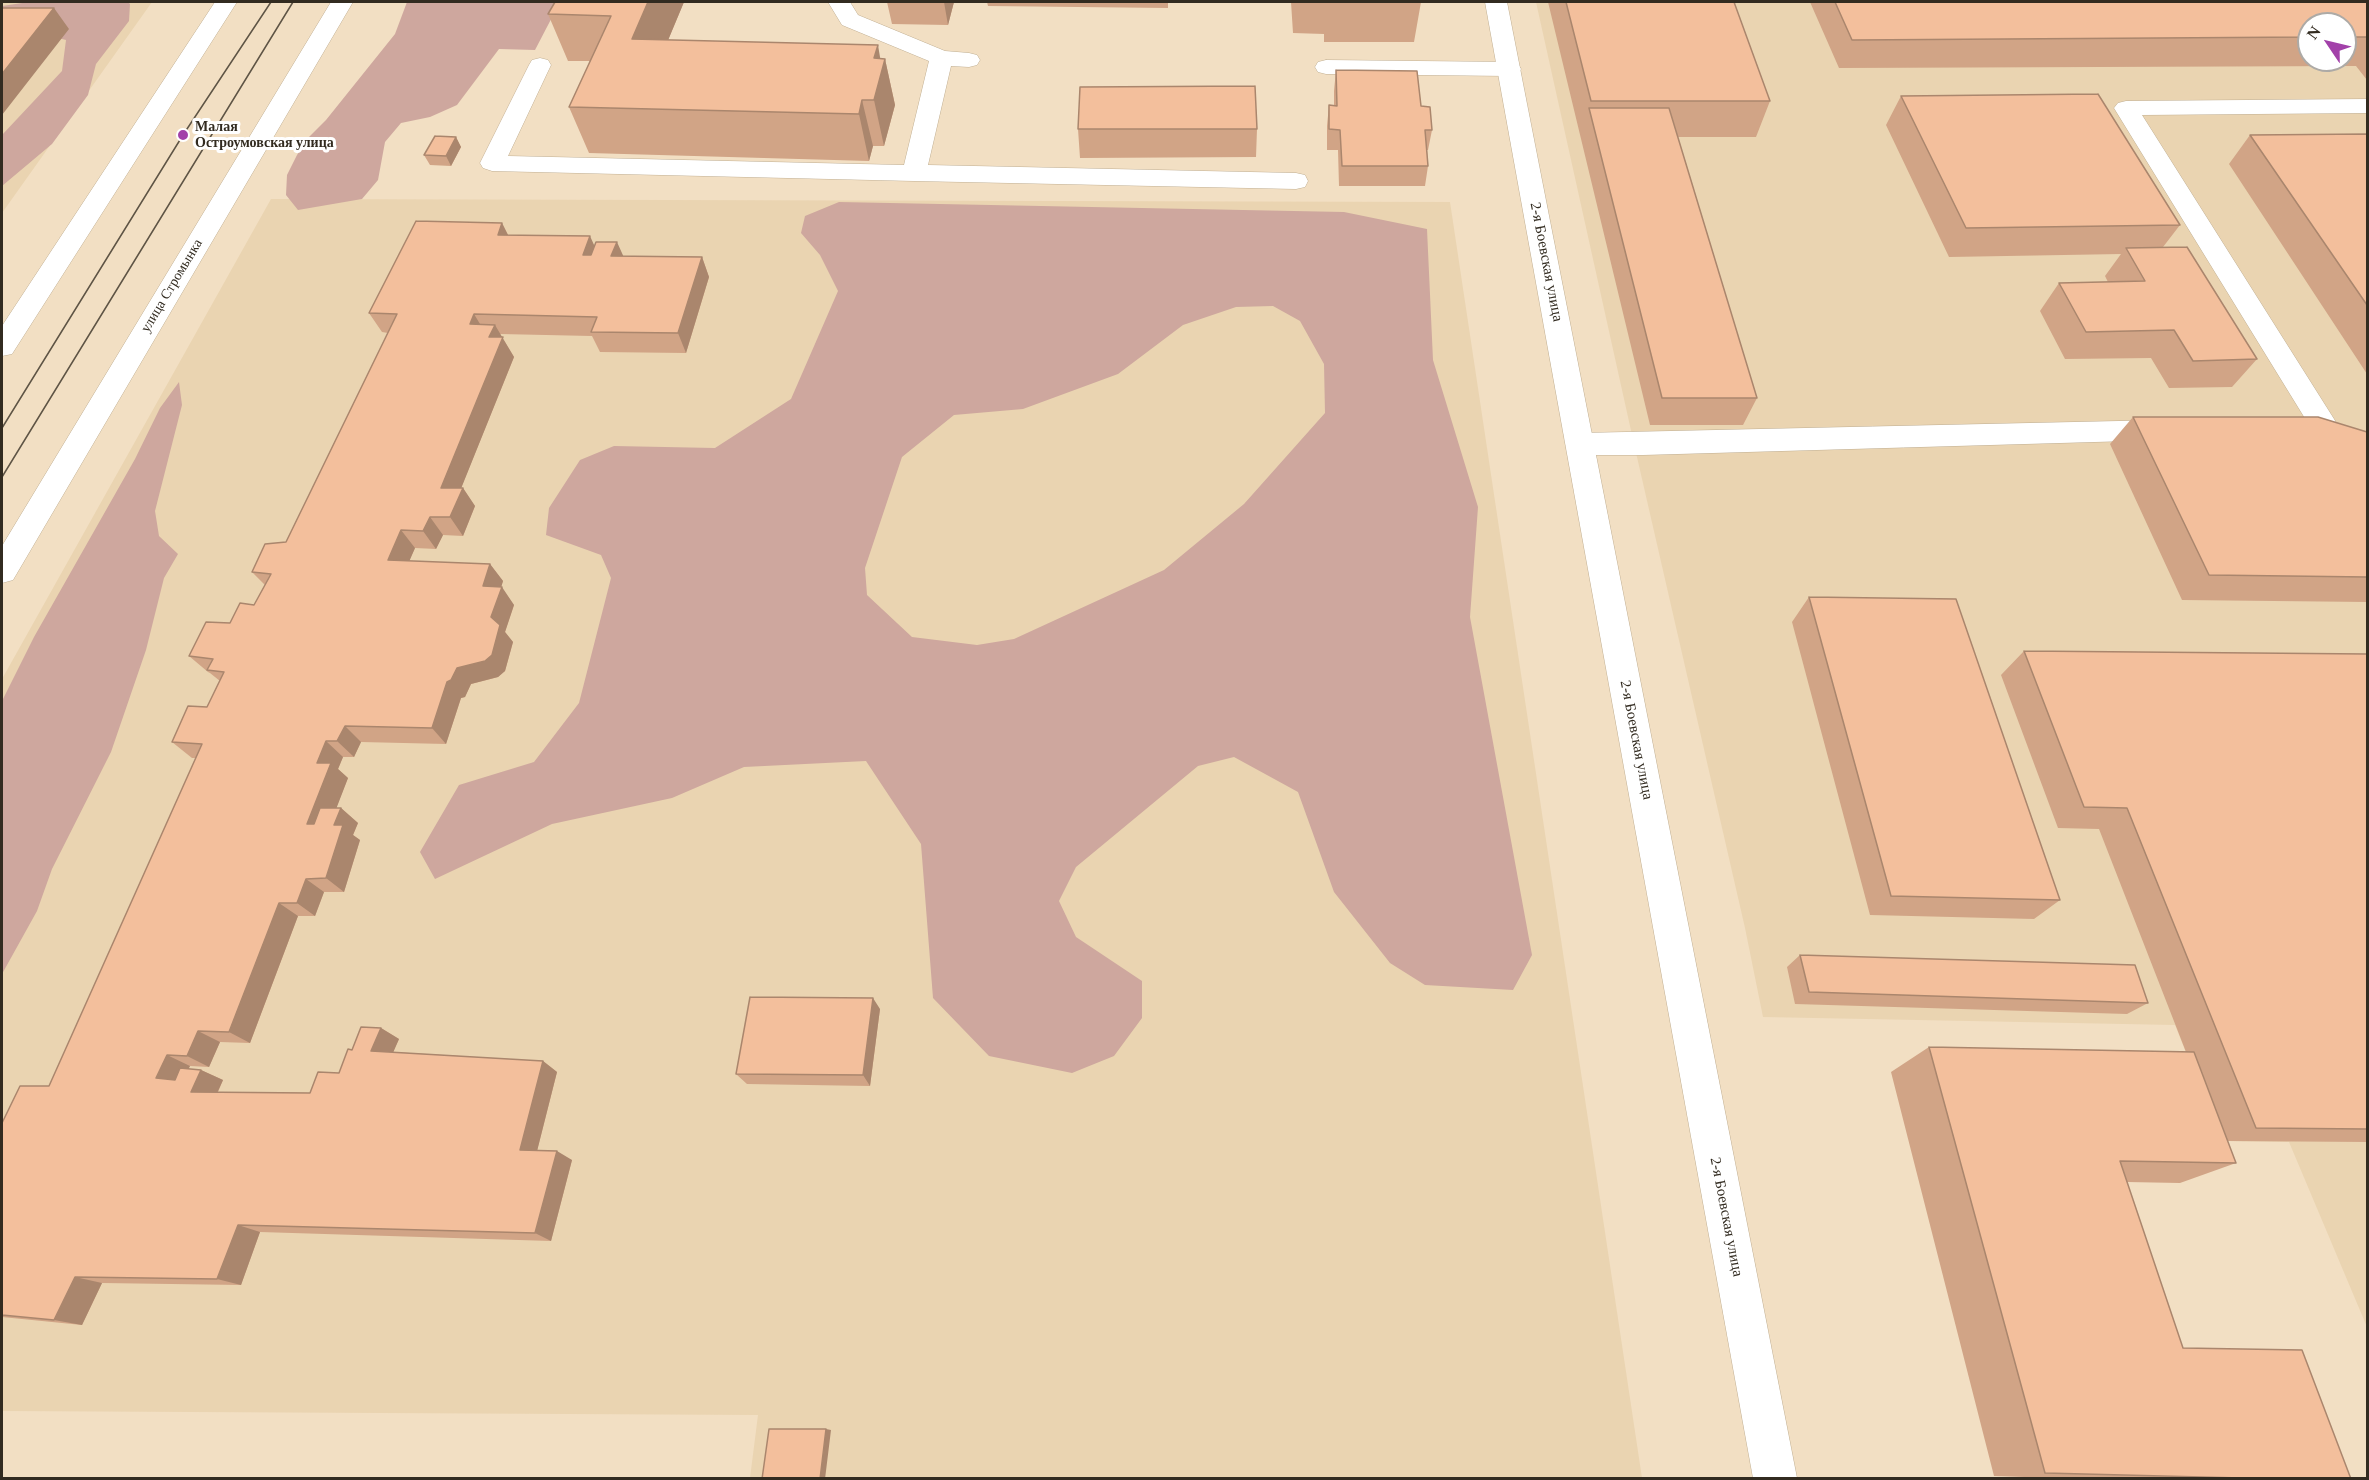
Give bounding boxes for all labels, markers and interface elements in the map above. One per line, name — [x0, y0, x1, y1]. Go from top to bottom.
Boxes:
north arrow — [2297, 12, 2357, 72]
text: N — [2303, 23, 2324, 42]
place label: Малая Остроумовская улица — [195, 119, 334, 152]
marker: Малая Остроумовская улица — [176, 128, 190, 142]
street label: 2-я Боевская улица — [1526, 201, 1566, 323]
street label: улица Стромынка — [138, 236, 206, 336]
street label: 2-я Боевская улица — [1616, 679, 1656, 801]
street label: 2-я Боевская улица — [1706, 1156, 1746, 1278]

